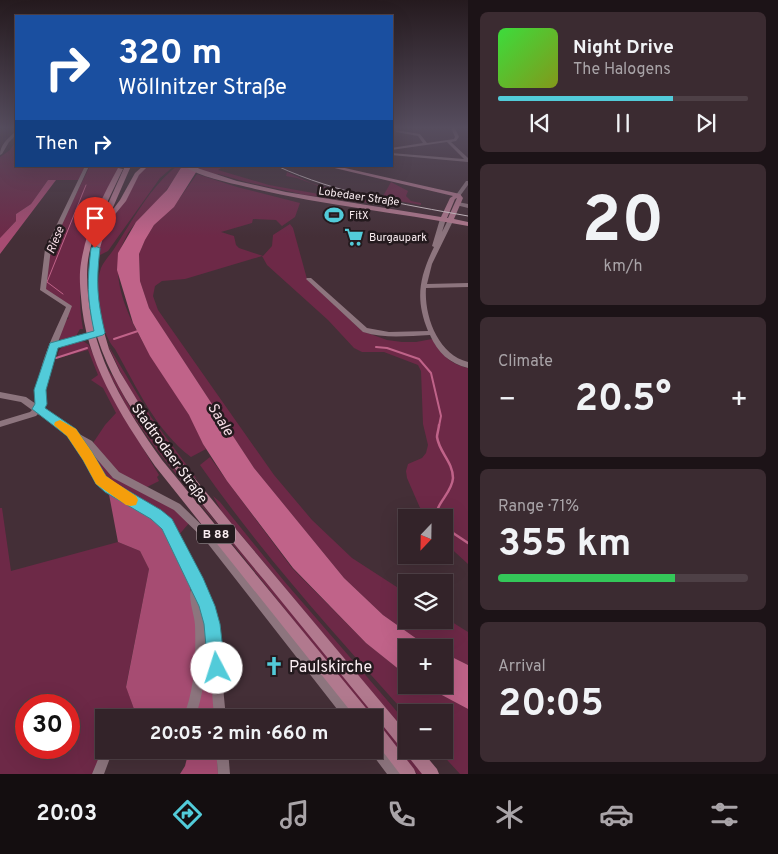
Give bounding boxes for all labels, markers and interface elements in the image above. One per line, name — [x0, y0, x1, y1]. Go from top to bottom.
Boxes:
text: 320 m — [118, 32, 222, 76]
icon: right — [35, 35, 100, 100]
text: Night Drive — [573, 36, 674, 60]
text: The Halogens — [573, 60, 671, 80]
text: Wöllnitzer Straße — [118, 75, 287, 102]
icon: previous — [526, 109, 554, 137]
icon: pause — [609, 109, 637, 137]
icon: next — [692, 109, 720, 137]
icon: right — [88, 130, 116, 158]
text: Then — [35, 132, 78, 156]
text: 20 — [582, 183, 664, 265]
street label: Lobedaer Straße — [317, 184, 400, 210]
pin — [74, 197, 116, 248]
icon: arrive — [81, 204, 109, 232]
sports icon: FitX — [323, 204, 345, 226]
place label: FitX — [349, 209, 369, 223]
water label: Riese — [43, 224, 69, 256]
supermarket icon: Burgaupark — [343, 226, 365, 248]
place label: Burgaupark — [369, 231, 427, 245]
text: km/h — [604, 257, 642, 277]
text: Climate — [498, 352, 553, 372]
text: 20.5° — [575, 376, 671, 425]
text: − — [498, 383, 516, 419]
text: + — [730, 383, 748, 419]
water label: Saale — [202, 400, 237, 440]
street label: Stadtrodaer Straße — [127, 401, 211, 507]
text: Range · 71% — [498, 497, 579, 517]
north arrow — [398, 509, 452, 564]
map controls — [398, 509, 453, 759]
text: 355 km — [498, 521, 631, 570]
road number: B 88 — [197, 524, 235, 544]
button: layers — [398, 574, 453, 629]
button: + — [398, 639, 453, 694]
position arrow — [190, 641, 242, 693]
church icon: Paulskirche — [263, 655, 285, 677]
text: Arrival — [498, 657, 546, 677]
place label: Paulskirche — [289, 658, 372, 678]
text: 20:05 — [498, 681, 604, 730]
speed limit sign: 30 — [15, 694, 80, 759]
button: − — [398, 704, 453, 759]
text: 20:05 · 2 min · 660 m — [150, 722, 328, 746]
icon: directions — [170, 797, 205, 832]
icon: music — [277, 797, 312, 832]
icon: phone — [384, 797, 419, 832]
icon: climate — [492, 797, 527, 832]
icon: car — [599, 797, 634, 832]
icon: filters — [707, 797, 742, 832]
text: 20:03 — [36, 801, 97, 828]

